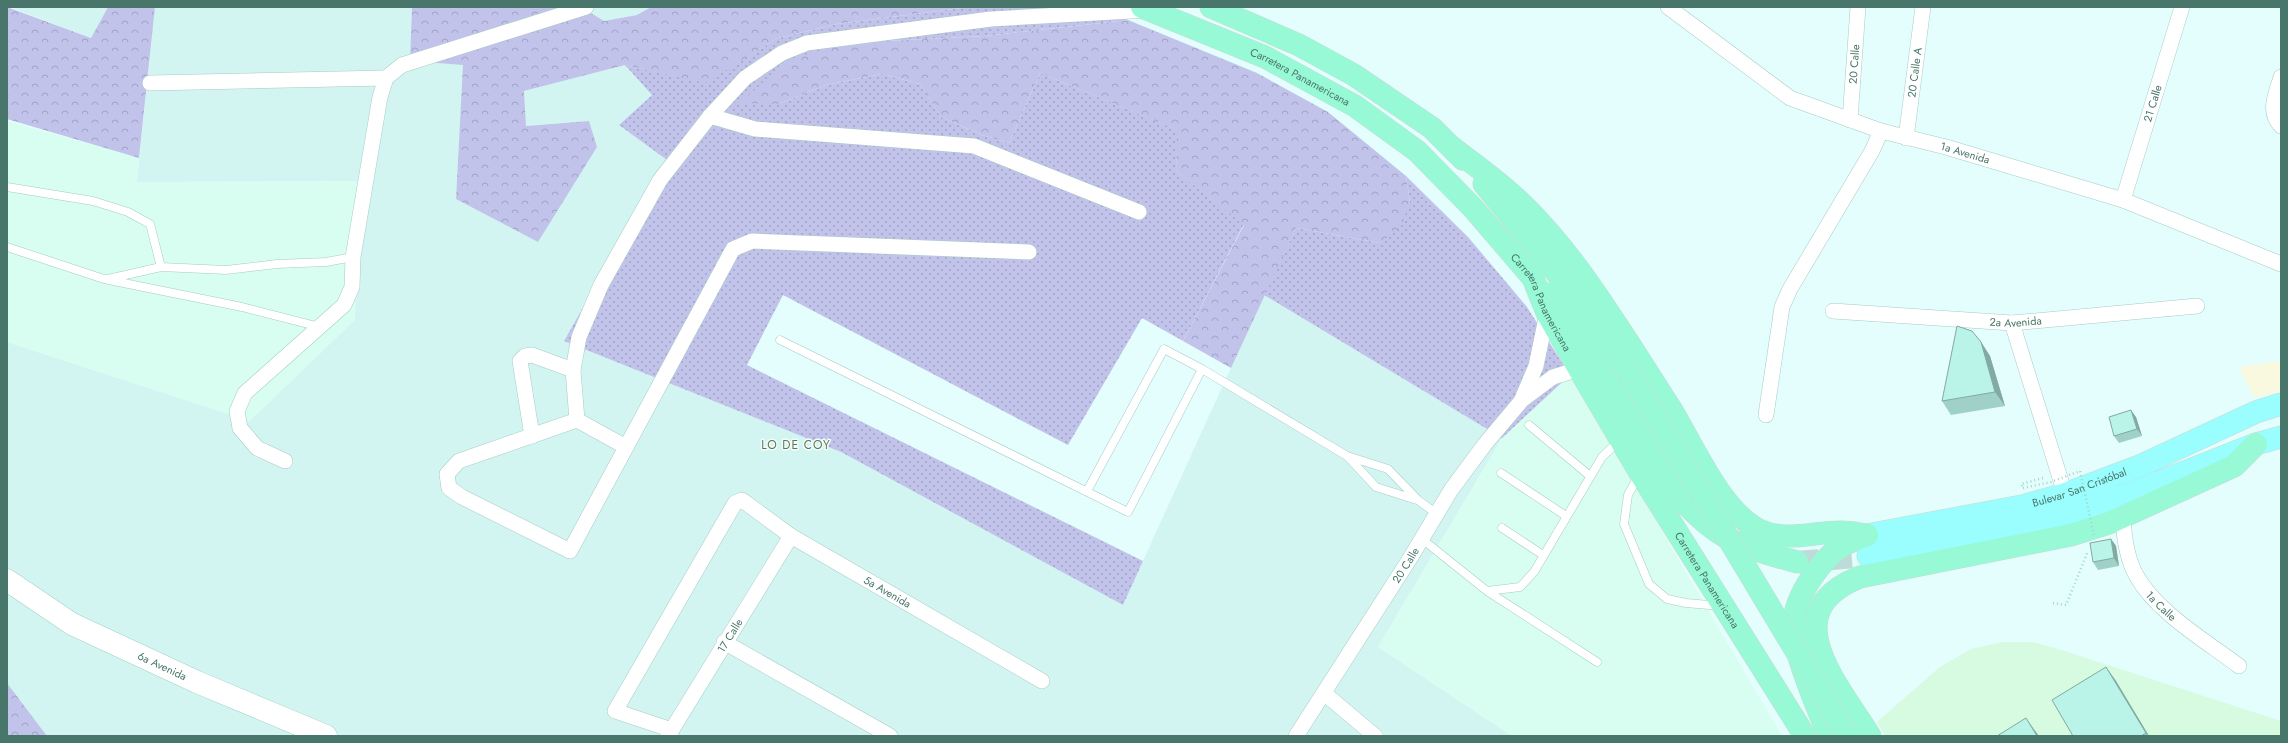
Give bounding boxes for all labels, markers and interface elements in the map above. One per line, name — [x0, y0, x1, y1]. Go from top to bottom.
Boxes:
street label: 20 Calle — [1845, 43, 1863, 85]
street label: Carretera Panamericana — [1248, 44, 1353, 110]
street label: 20 Calle A — [1903, 46, 1926, 99]
street label: 21 Calle — [2139, 83, 2166, 124]
street label: 1a Avenida — [1939, 138, 1992, 168]
street label: Carretera Panamericana — [1507, 250, 1575, 354]
street label: 2a Avenida — [1989, 312, 2042, 331]
district label: LO DE COY — [761, 436, 831, 454]
street label: Bulevar San Cristóbal — [2030, 464, 2129, 511]
street label: Carretera Panamericana — [1671, 529, 1743, 631]
street label: 20 Calle — [1388, 544, 1423, 586]
street label: 5a Avenida — [861, 572, 914, 612]
street label: 1a Calle — [2142, 587, 2180, 625]
street label: 17 Calle — [713, 615, 747, 656]
street label: 6a Avenida — [135, 648, 189, 684]

